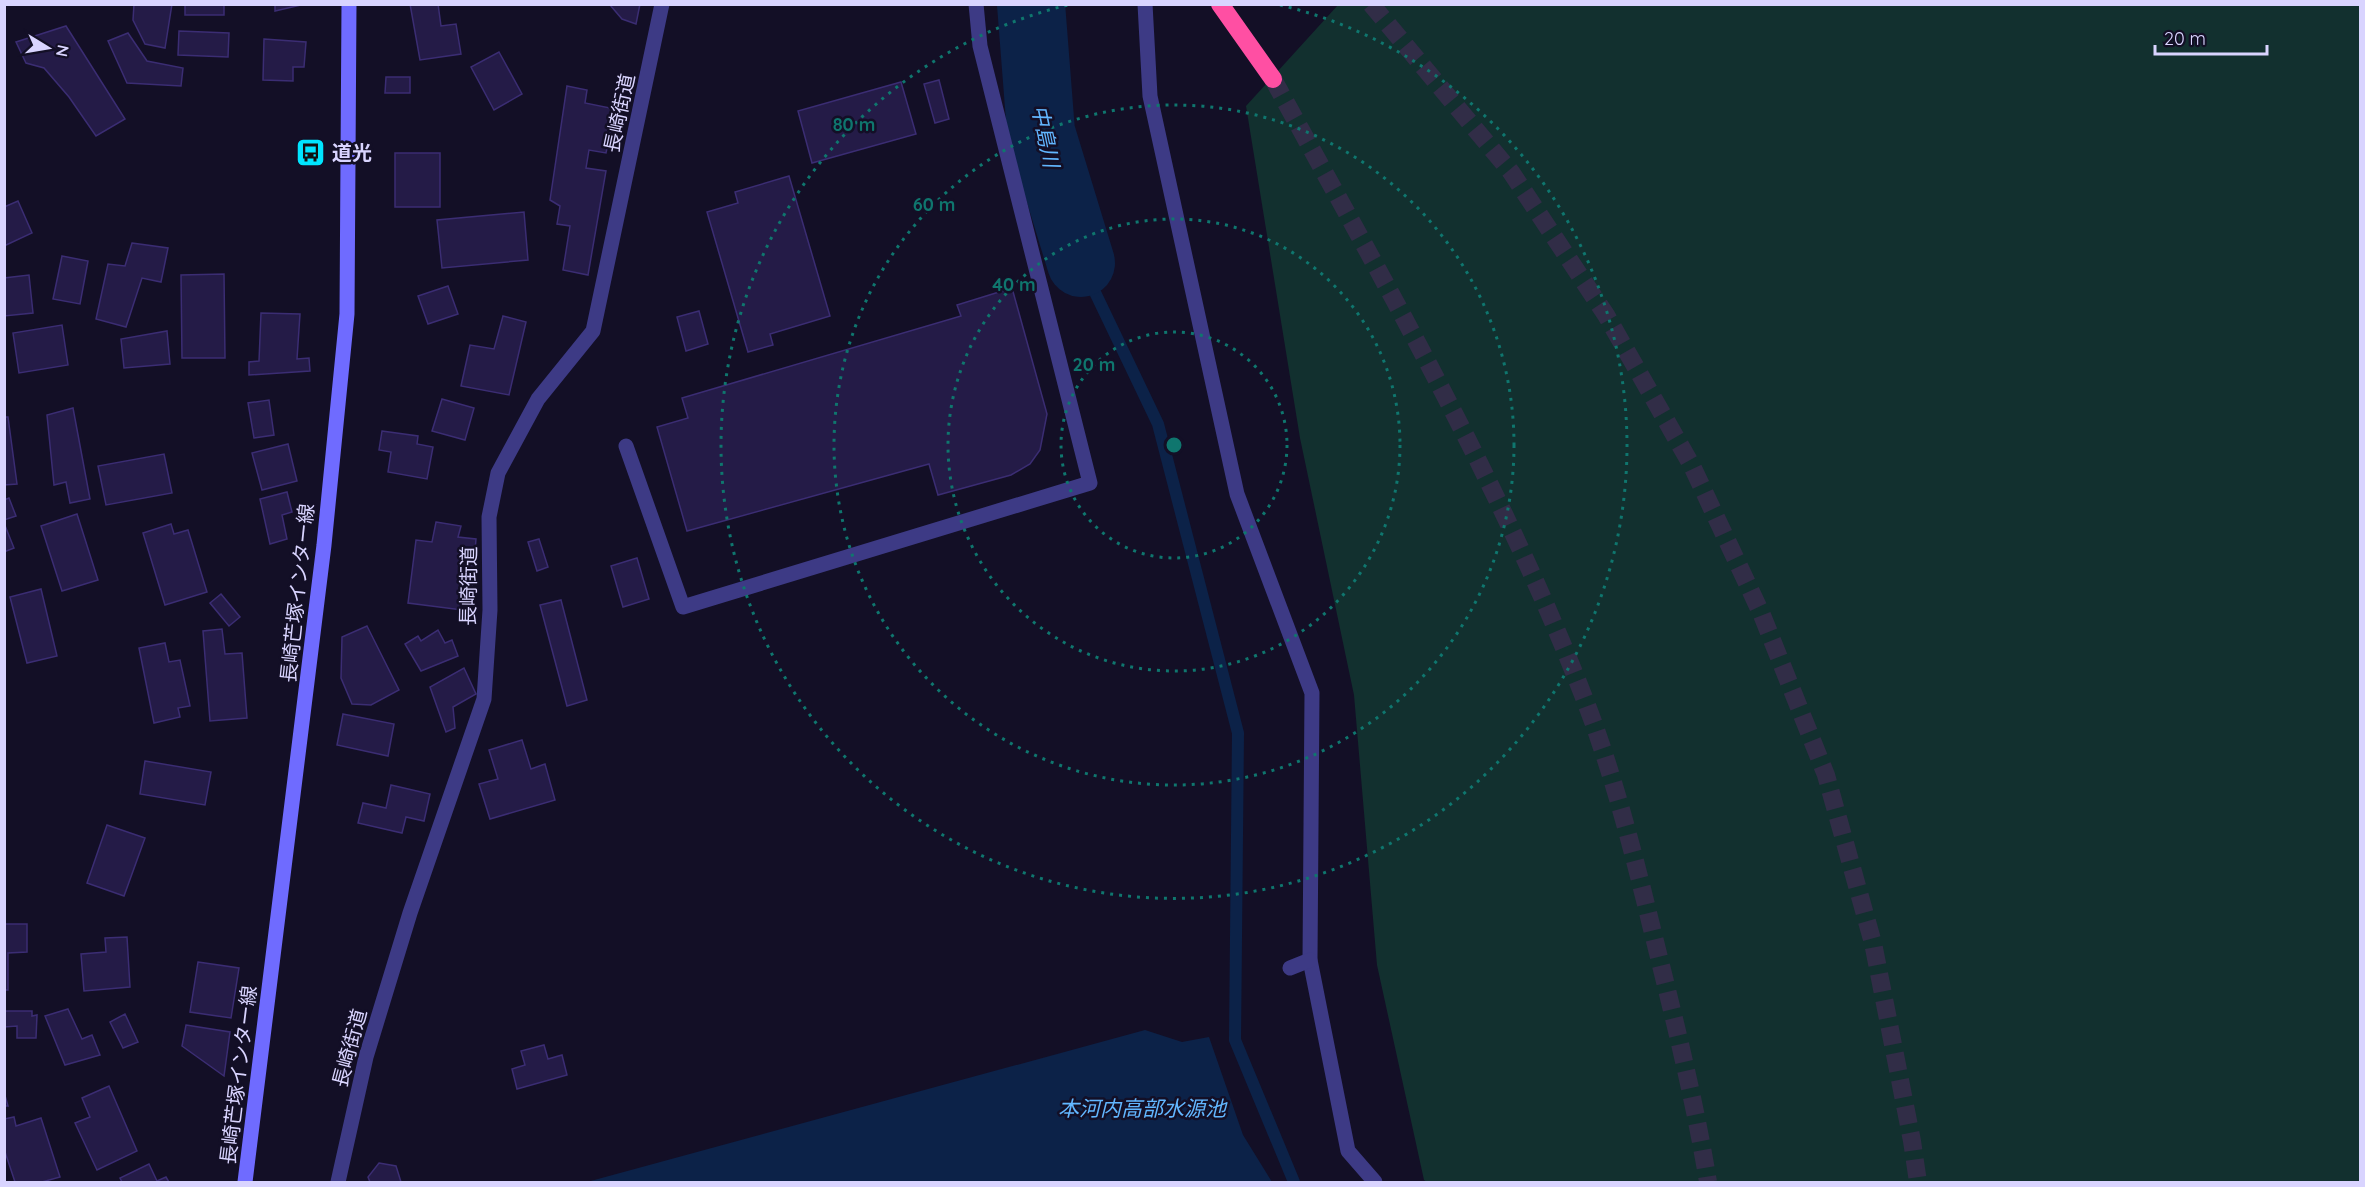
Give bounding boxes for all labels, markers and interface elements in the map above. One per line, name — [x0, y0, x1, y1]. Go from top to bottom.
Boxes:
north arrow — [18, 18, 78, 78]
scale bar — [2155, 18, 2268, 56]
text: 20 m — [2164, 27, 2206, 50]
text: N — [52, 43, 74, 59]
street label: 長崎街道 — [598, 71, 640, 155]
water label: 中島川 — [1027, 102, 1066, 171]
text: 80 m — [833, 113, 875, 136]
bus stop icon: 道光 — [295, 136, 327, 168]
place label: 道光 — [332, 140, 372, 165]
text: 60 m — [913, 193, 955, 216]
text: 40 m — [992, 273, 1036, 296]
text: 20 m — [1073, 353, 1115, 376]
centre of rings — [1164, 435, 1184, 455]
street label: 長崎芒塚インター線 — [275, 502, 319, 684]
street label: 長崎街道 — [455, 546, 481, 626]
street label: 長崎芒塚インター線 — [215, 984, 261, 1166]
street label: 長崎街道 — [327, 1006, 371, 1090]
water label: 本河内高部水源池 — [1058, 1095, 1228, 1121]

